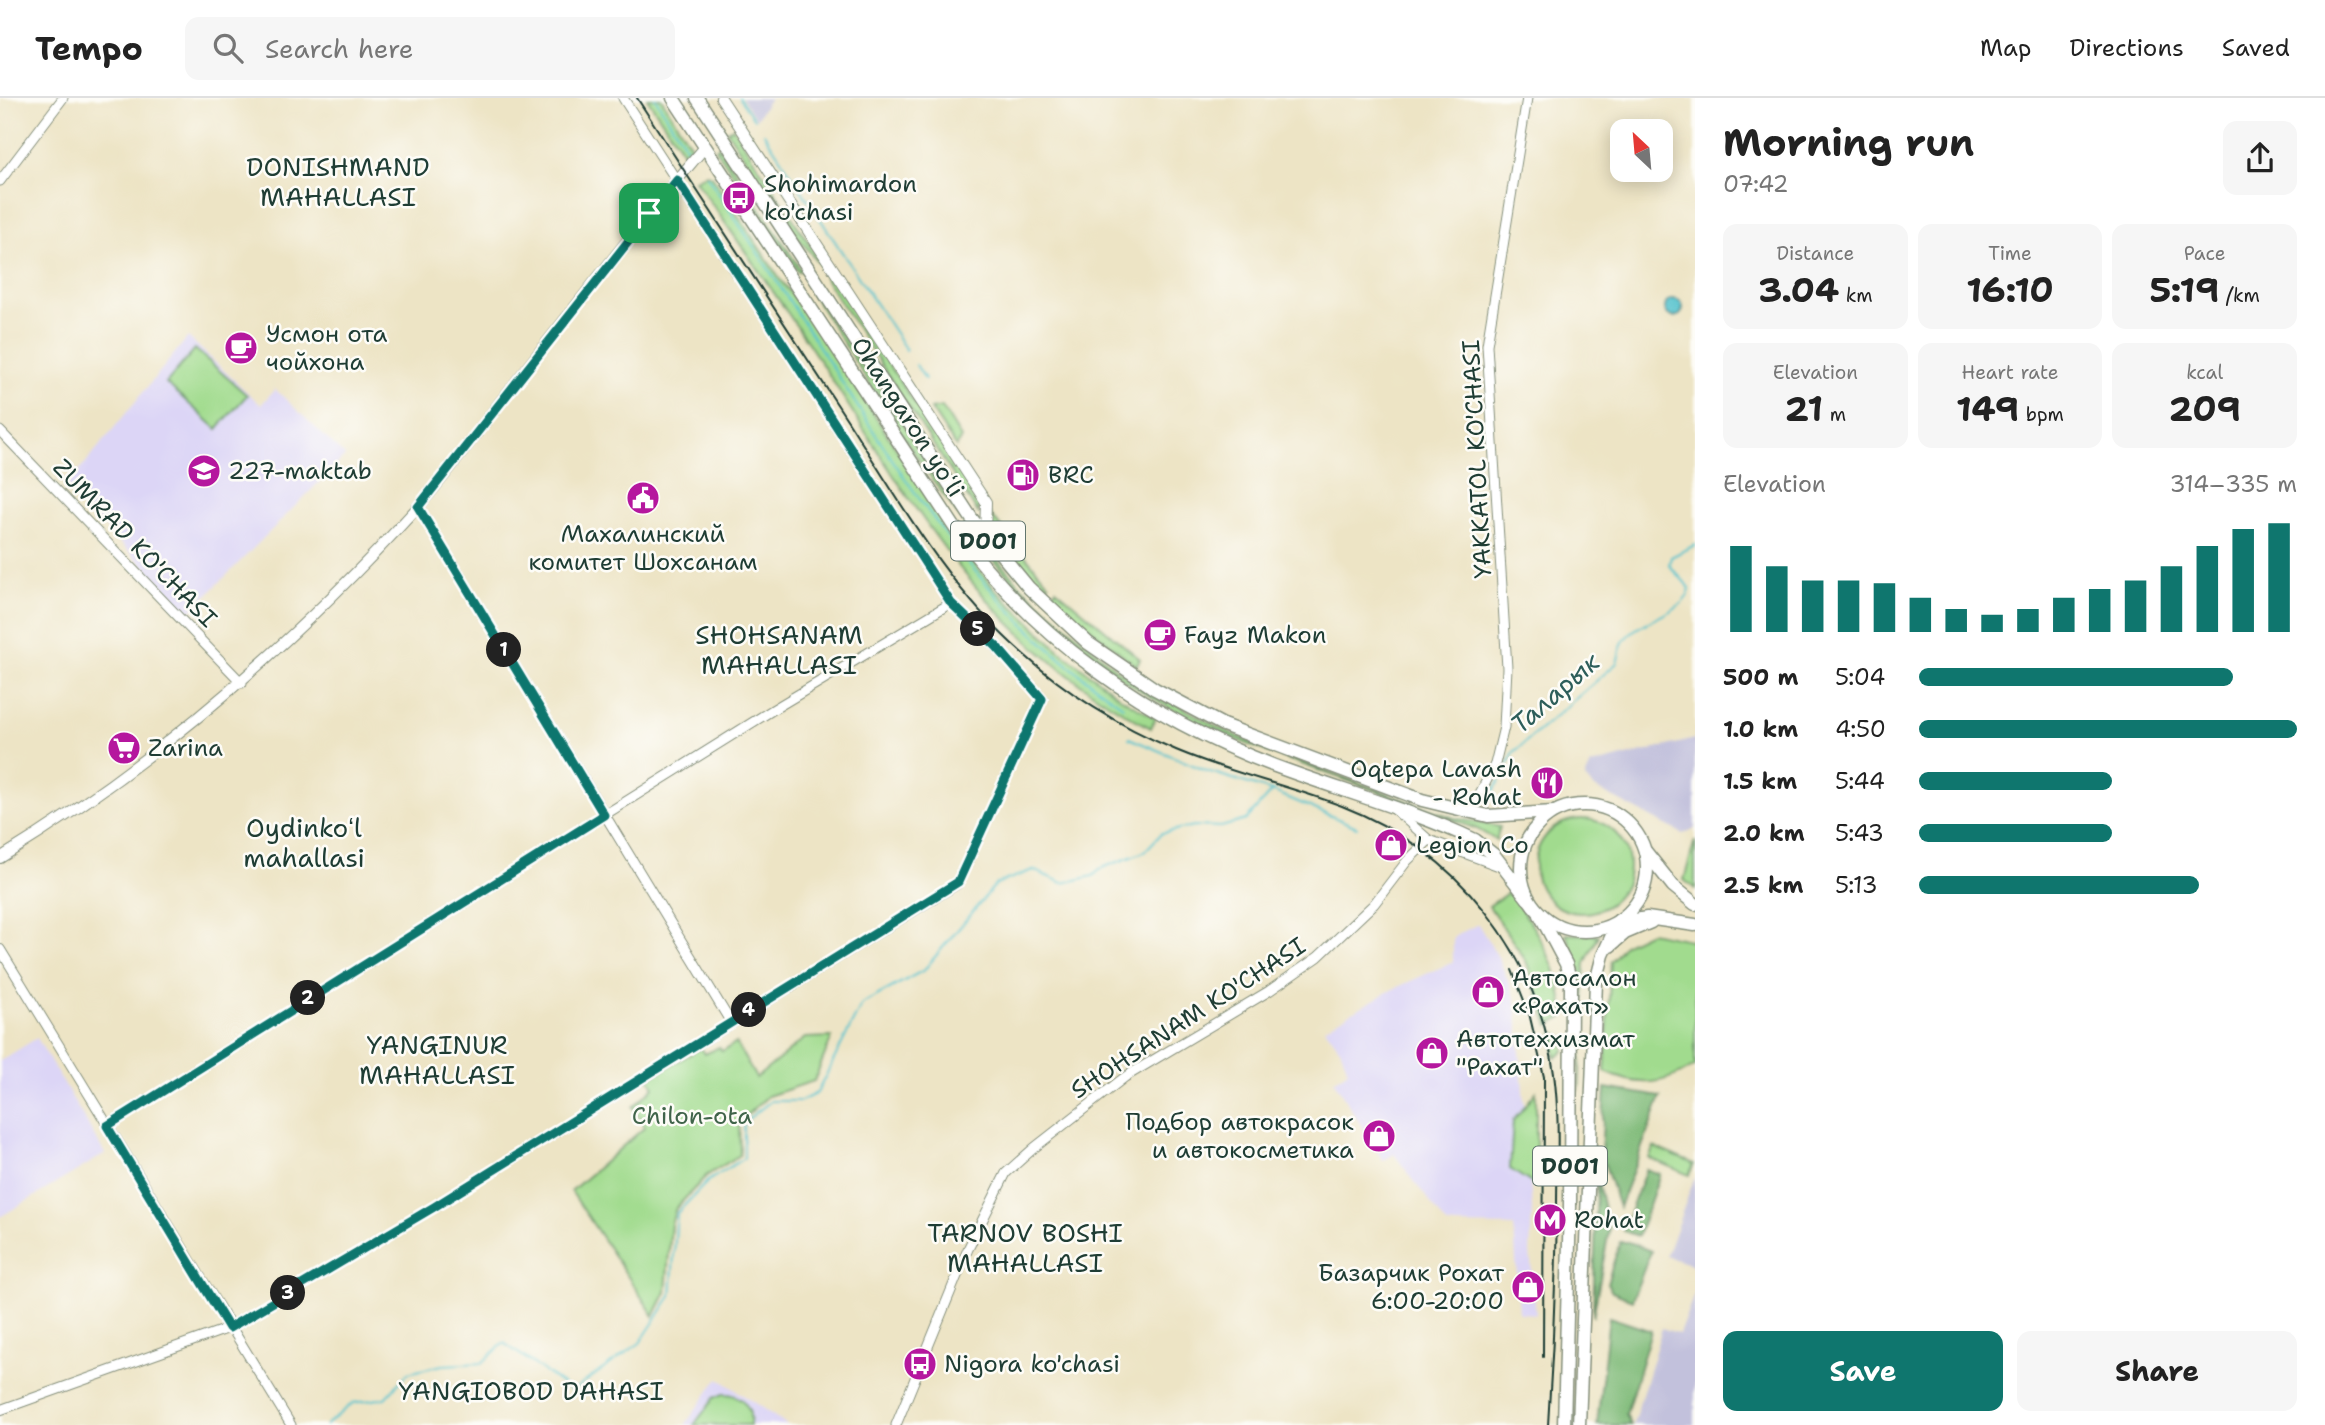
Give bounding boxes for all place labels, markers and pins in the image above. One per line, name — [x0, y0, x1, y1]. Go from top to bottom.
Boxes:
place label: Shohimardon ko'chasi — [764, 168, 917, 228]
bus stop icon: Shohimardon ko'chasi — [720, 179, 758, 217]
pin — [619, 183, 679, 243]
place label: Усмон ота чойхона — [266, 318, 388, 378]
cafe icon: Усмон ота чойхона — [222, 329, 260, 367]
school or university icon: 227-maktab — [185, 452, 223, 490]
place label: 227-maktab — [228, 455, 372, 487]
fuel station icon: BRC — [1004, 456, 1042, 494]
place label: BRC — [1048, 459, 1094, 491]
public building icon: Махалинский комитет Шохcанам — [624, 479, 662, 517]
place label: Махалинский комитет Шохcанам — [528, 518, 758, 578]
pin: 5 — [960, 612, 996, 646]
cafe icon: Fayz Makon — [1141, 616, 1179, 654]
place label: Fayz Makon — [1184, 619, 1327, 651]
pin: 1 — [486, 632, 522, 668]
supermarket icon: Zarina — [105, 729, 143, 767]
place label: Zarina — [148, 732, 223, 764]
place label: Oqtepa Lavash - Rohat — [1350, 753, 1522, 813]
restaurant icon: Oqtepa Lavash - Rohat — [1528, 764, 1566, 802]
shop icon: Legion Co — [1372, 826, 1410, 864]
place label: Legion Co — [1416, 829, 1529, 861]
place label: Автосалон «Рахат» — [1512, 962, 1637, 1022]
shop icon: Автосалон «Рахат» — [1469, 973, 1507, 1011]
pin: 2 — [290, 981, 326, 1016]
pin: 4 — [732, 992, 766, 1028]
place label: Автотеххизмат "Рахат" — [1456, 1023, 1635, 1083]
shop icon: Автотеххизмат "Рахат" — [1413, 1034, 1451, 1072]
place label: Подбор автокрасок и автокосметика — [1125, 1106, 1354, 1166]
shop icon: Подбор автокрасок и автокосметика — [1360, 1117, 1398, 1155]
metro station icon: Rohat — [1531, 1201, 1569, 1239]
place label: Rohat — [1574, 1204, 1644, 1236]
place label: Базарчик Рохат 6:00-20:00 — [1318, 1257, 1505, 1317]
shop icon: Базарчик Рохат 6:00-20:00 — [1509, 1268, 1547, 1306]
pin: 3 — [270, 1276, 306, 1310]
bus stop icon: Nigora ko'chasi — [901, 1345, 939, 1383]
place label: Nigora ko'chasi — [944, 1348, 1120, 1380]

